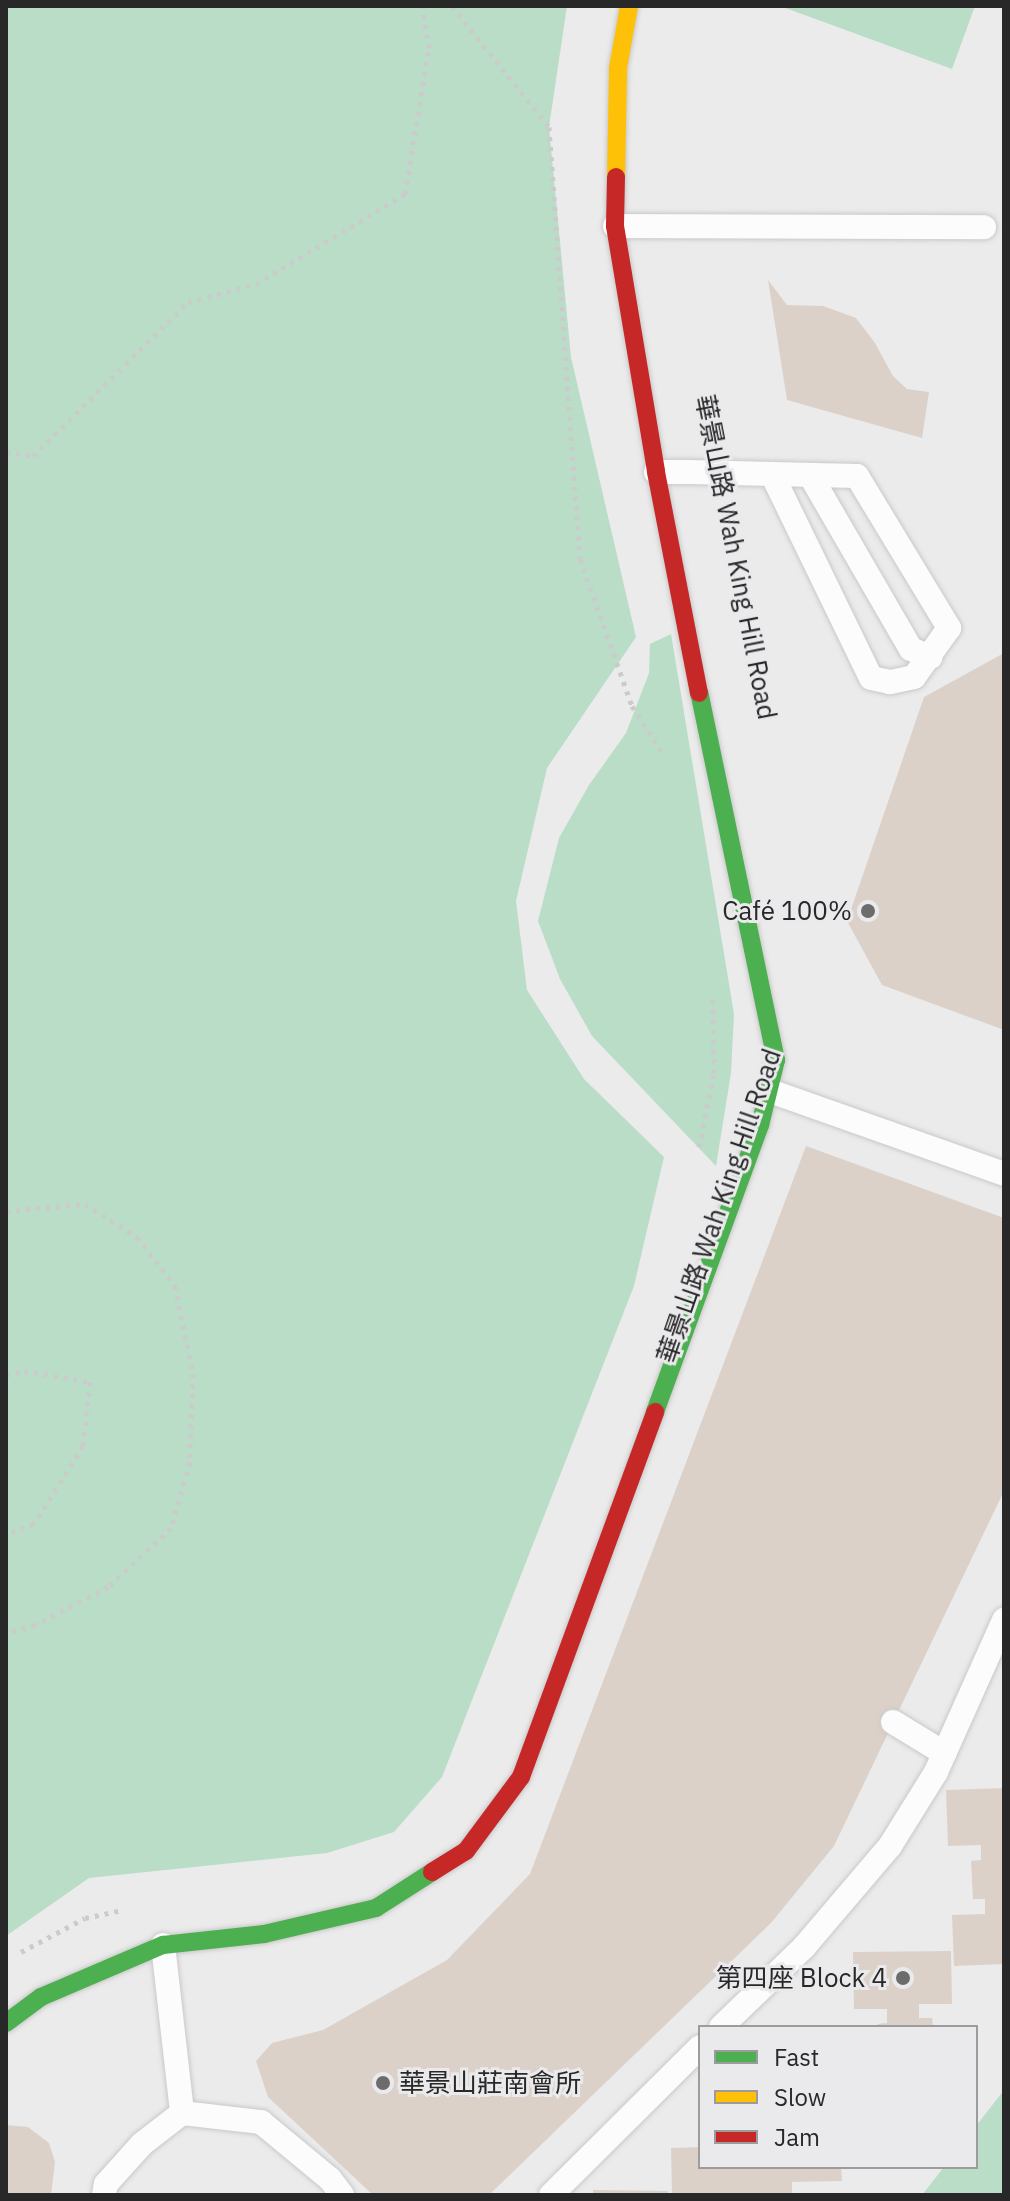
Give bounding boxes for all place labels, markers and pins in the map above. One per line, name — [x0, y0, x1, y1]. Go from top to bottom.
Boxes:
place label: Café 100% — [722, 895, 852, 927]
marker: Café 100% — [859, 902, 877, 920]
place label: 第四座 Block 4 — [716, 1962, 887, 1994]
marker: 第四座 Block 4 — [894, 1969, 912, 1987]
place label: 華景山莊南會所 — [399, 2067, 581, 2099]
marker: 華景山莊南會所 — [374, 2074, 392, 2092]

